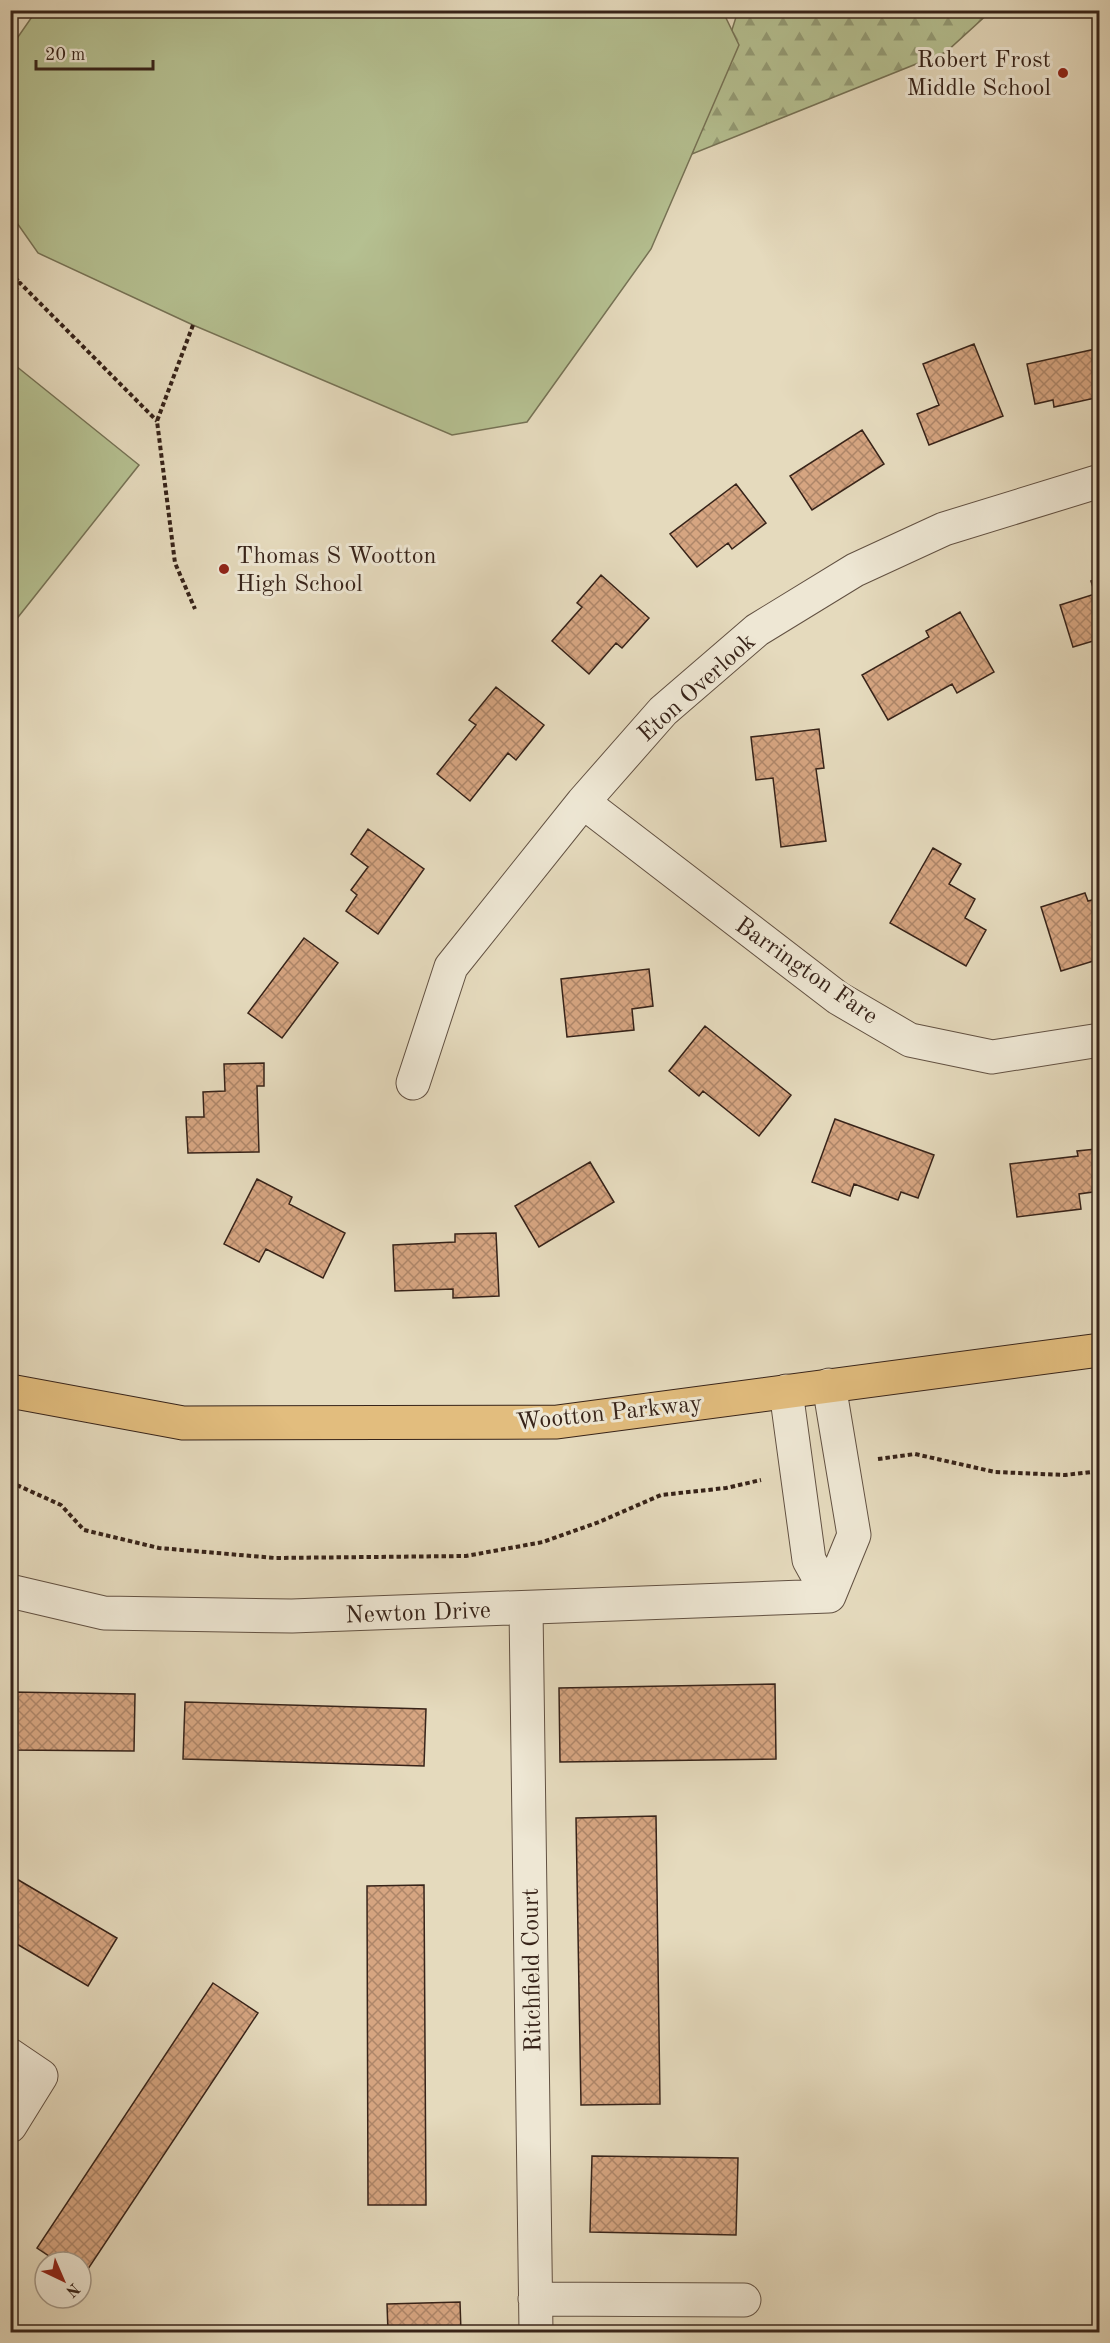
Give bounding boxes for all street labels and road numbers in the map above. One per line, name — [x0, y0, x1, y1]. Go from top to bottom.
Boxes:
street label: Eton Overlook — [634, 630, 761, 747]
street label: Barrington Fare — [730, 914, 882, 1030]
street label: Wootton Parkway — [515, 1392, 704, 1436]
street label: Newton Drive — [345, 1599, 491, 1629]
street label: Ritchfield Court — [520, 1888, 546, 2052]

